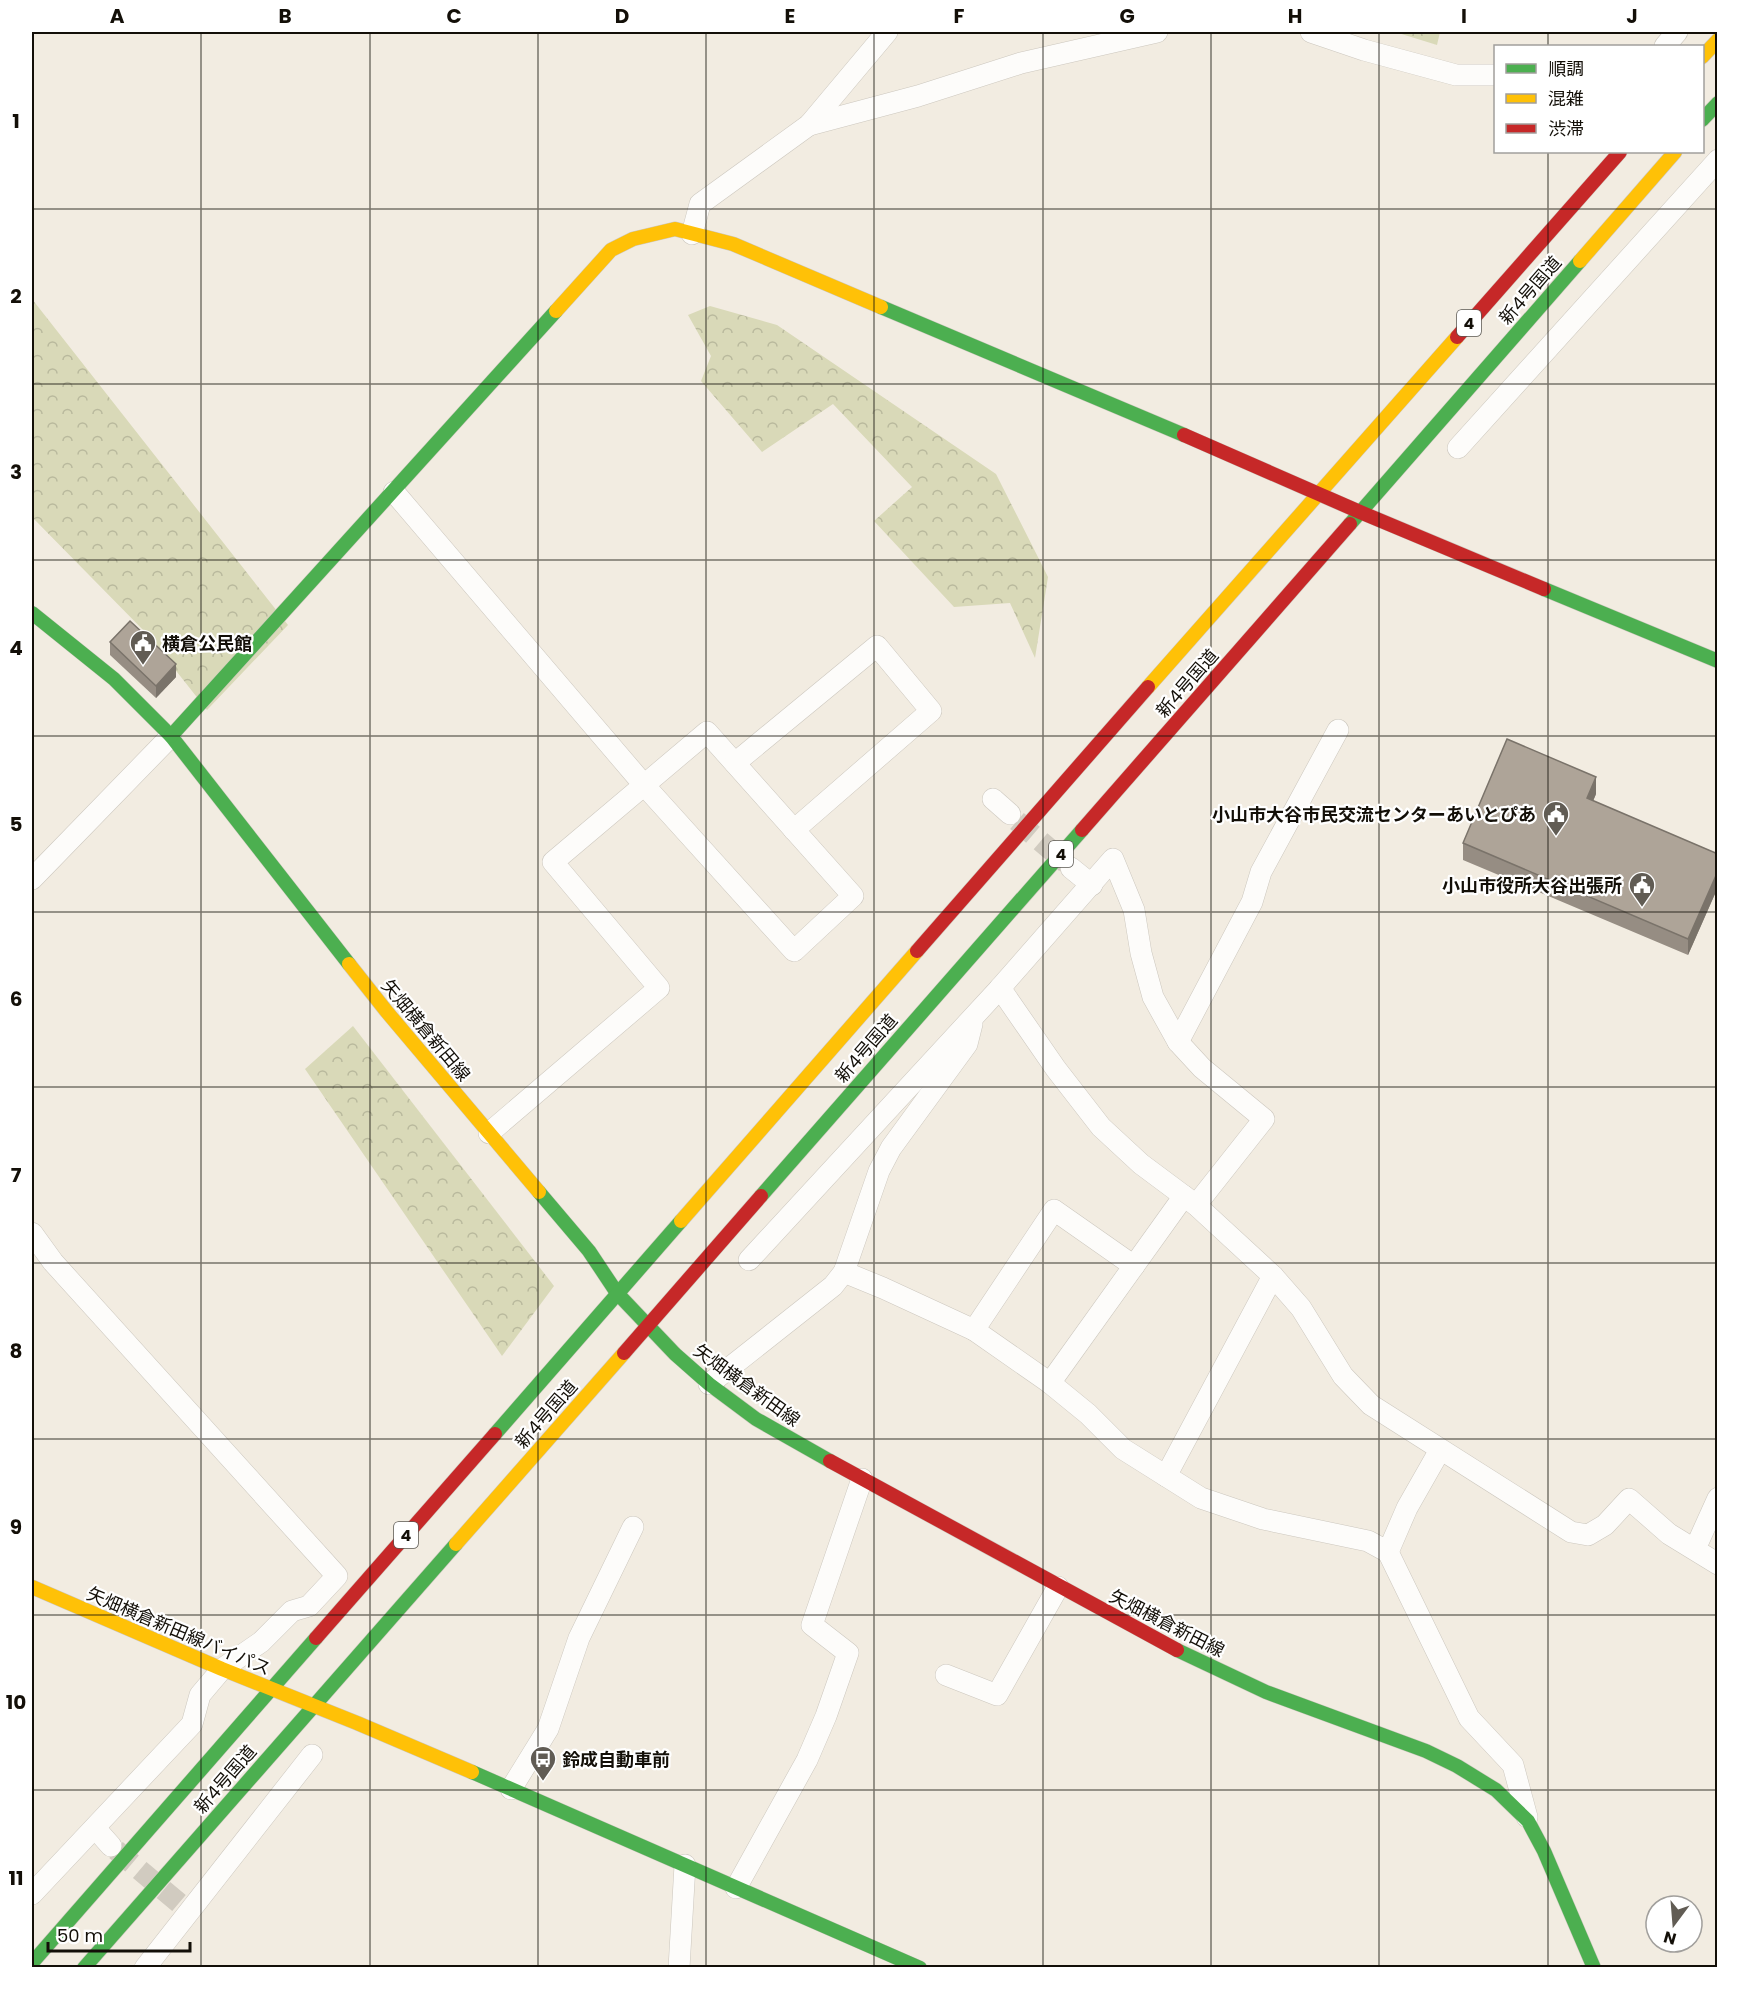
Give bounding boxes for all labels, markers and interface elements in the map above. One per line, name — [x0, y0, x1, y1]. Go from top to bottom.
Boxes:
text: A — [110, 2, 125, 30]
text: B — [278, 2, 292, 30]
text: C — [446, 2, 462, 30]
text: D — [615, 2, 629, 30]
text: E — [785, 2, 795, 30]
text: F — [954, 2, 965, 30]
text: G — [1119, 2, 1135, 30]
text: H — [1288, 2, 1302, 30]
text: I — [1461, 2, 1467, 30]
text: J — [1626, 2, 1638, 30]
legend — [1494, 45, 1704, 153]
text: 順調 — [1548, 56, 1584, 81]
text: 混雑 — [1548, 86, 1584, 111]
text: 1 — [12, 107, 20, 135]
text: 渋滞 — [1548, 116, 1584, 141]
street label: 新4号国道 — [1493, 250, 1567, 330]
text: 2 — [10, 282, 22, 310]
road number: 4 — [1457, 310, 1481, 336]
text: 3 — [10, 458, 22, 486]
public building icon: 横倉公民館 — [128, 628, 158, 666]
place label: 横倉公民館 — [162, 631, 252, 656]
text: 4 — [9, 634, 23, 662]
street label: 新4号国道 — [1150, 643, 1224, 723]
public building icon: 小山市大谷市民交流センターあいとぴあ — [1541, 799, 1571, 837]
place label: 小山市大谷市民交流センターあいとぴあ — [1212, 802, 1536, 827]
text: 5 — [10, 810, 23, 838]
road number: 4 — [1049, 841, 1073, 867]
public building icon: 小山市役所大谷出張所 — [1627, 870, 1657, 908]
place label: 小山市役所大谷出張所 — [1442, 873, 1622, 898]
street label: 矢畑横倉新田線 — [376, 974, 476, 1086]
text: 6 — [10, 985, 22, 1013]
street label: 新4号国道 — [829, 1008, 903, 1088]
text: 7 — [11, 1161, 22, 1189]
text: 8 — [10, 1337, 22, 1365]
street label: 矢畑横倉新田線 — [689, 1338, 805, 1432]
street label: 新4号国道 — [509, 1374, 583, 1454]
text: 9 — [10, 1513, 22, 1541]
road number: 4 — [394, 1522, 418, 1548]
street label: 矢畑横倉新田線バイパス — [83, 1581, 275, 1681]
street label: 矢畑横倉新田線 — [1105, 1583, 1229, 1663]
text: 10 — [6, 1688, 26, 1716]
street label: 新4号国道 — [188, 1739, 262, 1819]
bus stop icon: 鈴成自動車前 — [528, 1744, 558, 1782]
place label: 鈴成自動車前 — [562, 1747, 670, 1772]
text: 11 — [8, 1864, 24, 1892]
north arrow — [1644, 1894, 1704, 1954]
scale bar — [48, 1915, 190, 1953]
text: 50 m — [57, 1923, 103, 1948]
text: N — [1661, 1925, 1679, 1951]

